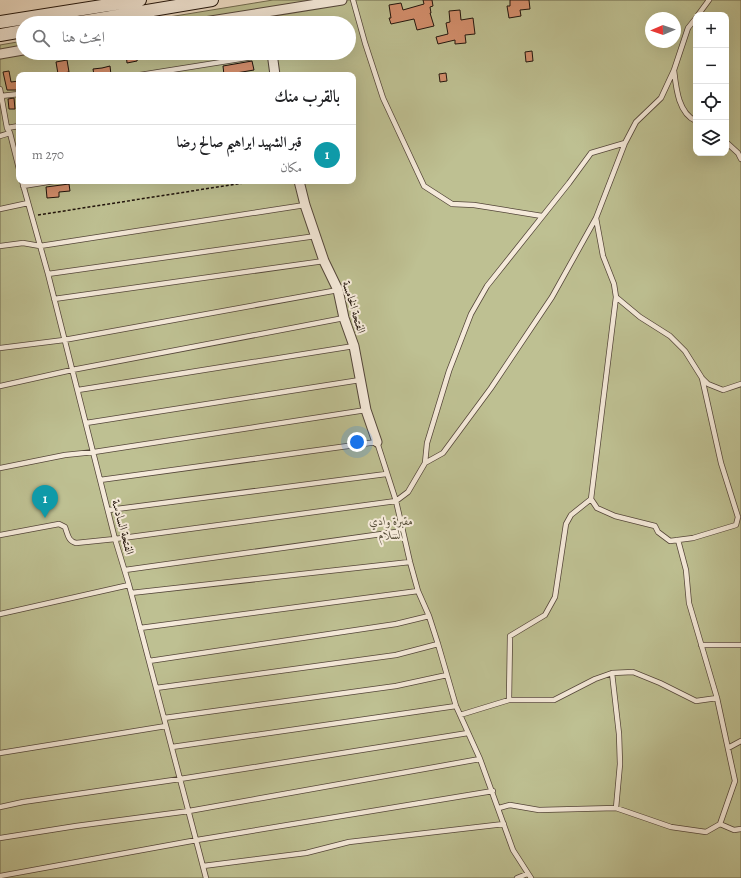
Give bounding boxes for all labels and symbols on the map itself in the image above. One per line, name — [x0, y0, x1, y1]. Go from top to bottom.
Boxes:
north arrow — [645, 12, 681, 48]
street label: الفتحة الخامسة — [338, 279, 370, 336]
your location — [347, 432, 367, 452]
pin: 1 — [32, 485, 58, 518]
street label: الفتحة السادسة — [108, 498, 138, 557]
park label: مقبرة وادي السلام — [369, 513, 413, 546]

